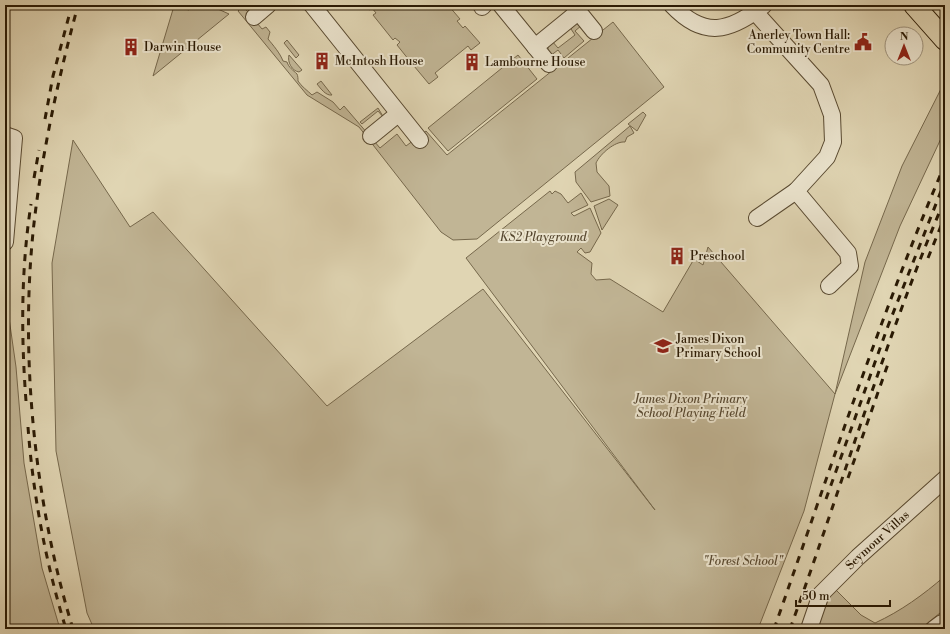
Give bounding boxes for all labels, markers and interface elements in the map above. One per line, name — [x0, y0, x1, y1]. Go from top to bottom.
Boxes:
north arrow — [884, 26, 924, 66]
place label: Anerley Town Hall: Community Centre — [747, 28, 850, 57]
text: N — [900, 30, 909, 44]
public building icon: Anerley Town Hall: Community Centre — [853, 32, 873, 52]
building icon: Darwin House — [121, 37, 141, 57]
place label: Darwin House — [144, 40, 221, 55]
building icon: McIntosh House — [312, 51, 332, 71]
building icon: Lambourne House — [462, 52, 482, 72]
place label: McIntosh House — [335, 54, 424, 69]
place label: Lambourne House — [485, 55, 586, 70]
park label: KS2 Playground — [499, 230, 588, 245]
building icon: Preschool — [667, 246, 687, 266]
place label: Preschool — [690, 249, 745, 264]
place label: James Dixon Primary School — [675, 332, 762, 361]
school or university icon: James Dixon Primary School — [653, 336, 673, 356]
park label: James Dixon Primary School Playing Field — [633, 392, 748, 421]
street label: Seymour Villas — [843, 508, 913, 573]
park label: "Forest School" — [703, 554, 784, 569]
scale bar — [796, 582, 890, 608]
text: 50 m — [802, 589, 830, 604]

